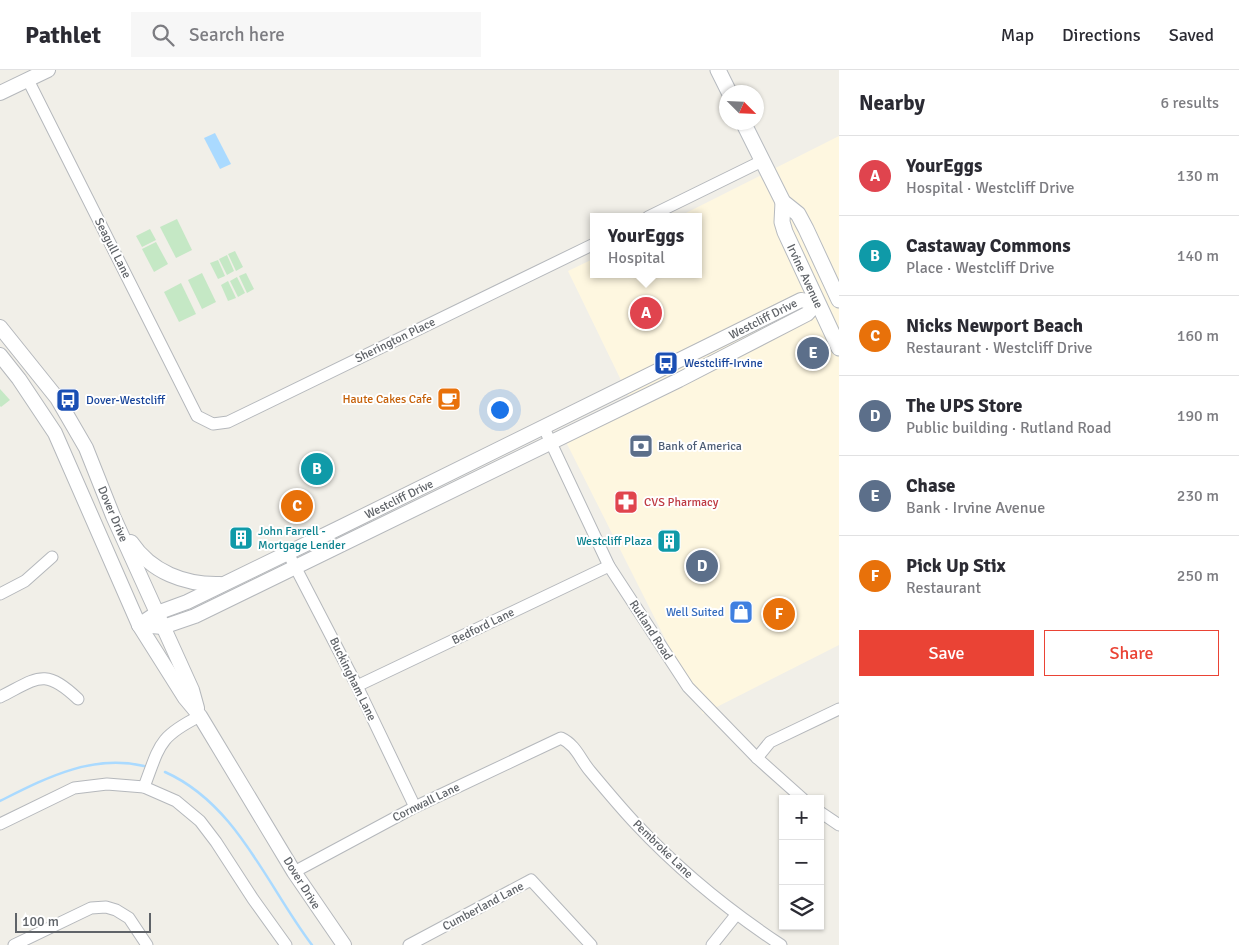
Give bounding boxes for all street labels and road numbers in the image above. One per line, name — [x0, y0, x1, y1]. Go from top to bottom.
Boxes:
street label: Seagull Lane — [91, 215, 134, 281]
street label: Irvine Avenue — [783, 242, 826, 311]
street label: Westcliff Drive — [727, 296, 800, 343]
street label: Sherington Place — [353, 315, 438, 366]
street label: Westcliff Drive — [362, 476, 436, 523]
street label: Dover Drive — [94, 484, 131, 544]
street label: Rutland Road — [626, 597, 676, 663]
street label: Bedford Lane — [449, 605, 517, 648]
street label: Buckingham Lane — [326, 635, 379, 723]
street label: Cornwall Lane — [390, 780, 462, 825]
street label: Pembroke Lane — [629, 817, 696, 882]
street label: Dover Drive — [280, 854, 324, 912]
street label: Cumberland Lane — [440, 879, 526, 934]

